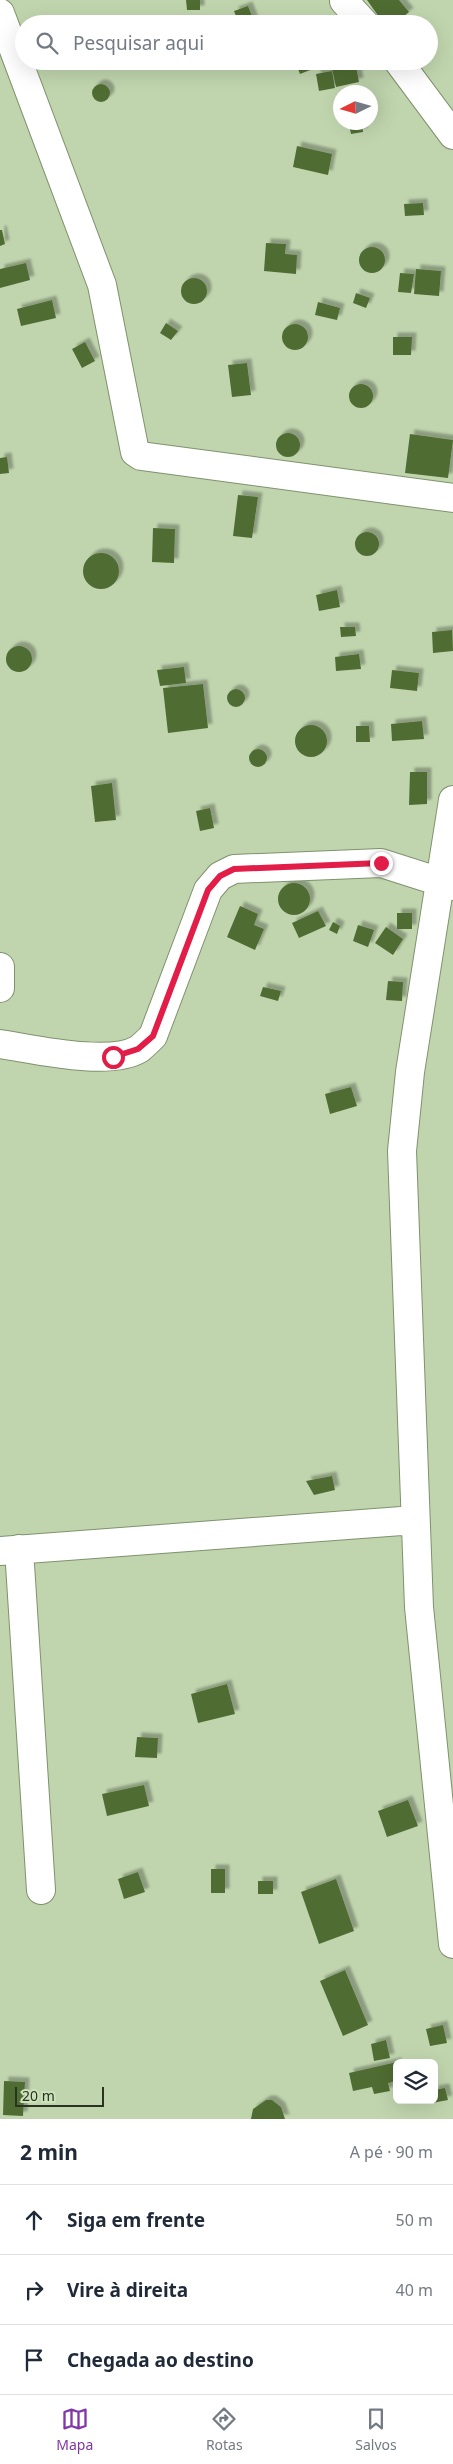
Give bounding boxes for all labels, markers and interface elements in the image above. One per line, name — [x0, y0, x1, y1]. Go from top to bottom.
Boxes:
search box — [15, 15, 438, 70]
icon: search — [33, 29, 61, 57]
text: Pesquisar aqui — [73, 30, 204, 56]
north arrow — [333, 85, 378, 130]
route end — [370, 852, 393, 875]
route start — [102, 1046, 125, 1069]
map controls — [393, 2059, 438, 2104]
button: layers — [393, 2059, 438, 2104]
scale bar — [15, 2084, 104, 2107]
text: 20 m — [22, 2086, 55, 2105]
text: 2 min — [20, 2138, 78, 2166]
text: A pé · 90 m — [350, 2141, 433, 2163]
icon: ahead — [20, 2206, 48, 2234]
text: Siga em frente — [67, 2207, 205, 2233]
text: 50 m — [396, 2209, 433, 2231]
icon: right — [20, 2276, 48, 2304]
text: Vire à direita — [67, 2277, 188, 2303]
text: 40 m — [396, 2279, 433, 2301]
icon: arrive — [20, 2346, 48, 2374]
text: Chegada ao destino — [67, 2347, 254, 2373]
tab: Mapa — [56, 2405, 93, 2454]
tab: Rotas — [206, 2405, 243, 2454]
tab: Salvos — [355, 2405, 397, 2454]

